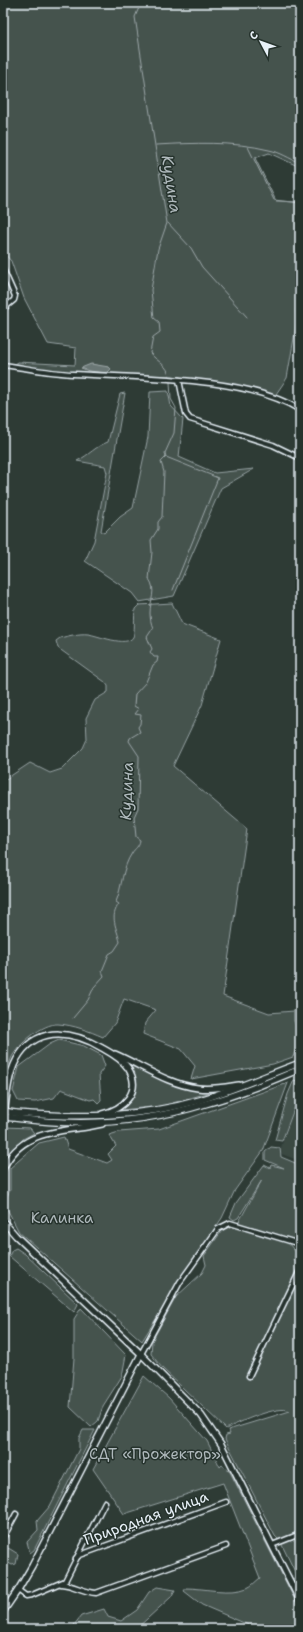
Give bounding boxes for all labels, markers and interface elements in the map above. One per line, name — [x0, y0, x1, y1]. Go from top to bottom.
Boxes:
north arrow — [241, 22, 281, 62]
text: С — [246, 28, 262, 43]
water label: Кудина — [157, 154, 186, 215]
water label: Кудина — [115, 761, 138, 821]
park label: Калинка — [31, 1208, 94, 1228]
park label: СДТ «Прожектор» — [89, 1444, 221, 1464]
street label: Природная улица — [81, 1486, 212, 1550]

